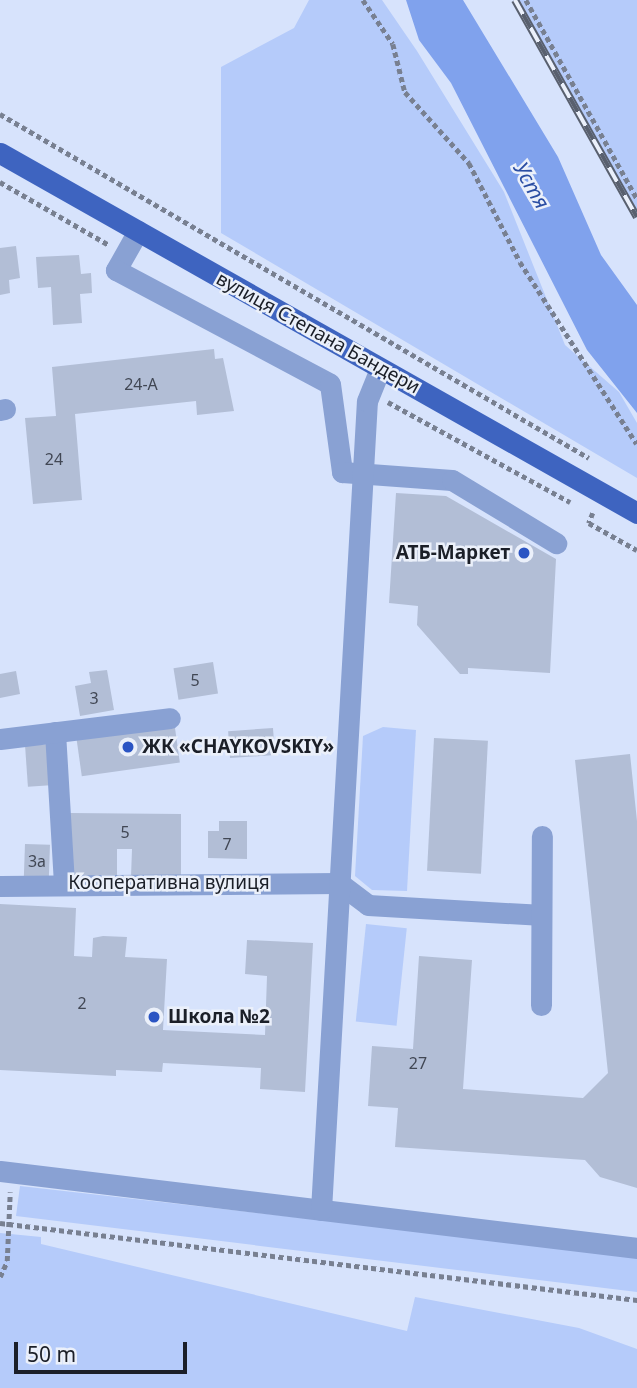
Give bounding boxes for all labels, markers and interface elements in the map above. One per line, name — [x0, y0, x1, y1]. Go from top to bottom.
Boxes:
water label: Устя — [509, 157, 555, 213]
street label: вулиця Степана Бандери — [212, 267, 424, 399]
house number: 24-А — [124, 374, 158, 394]
house number: 24 — [45, 449, 63, 469]
place label: АТБ-Маркет — [396, 542, 510, 564]
marker: АТБ-Маркет — [516, 545, 532, 561]
house number: 5 — [190, 670, 200, 690]
house number: 3 — [89, 688, 99, 708]
place label: ЖК «CHAYKOVSKIY» — [142, 736, 334, 758]
marker: ЖК «CHAYKOVSKIY» — [120, 739, 136, 755]
house number: 5 — [120, 822, 130, 842]
house number: 7 — [222, 834, 232, 854]
house number: 3а — [28, 851, 46, 871]
street label: Кооперативна вулиця — [68, 872, 270, 894]
house number: 2 — [77, 993, 87, 1013]
place label: Школа №2 — [168, 1006, 270, 1028]
marker: Школа №2 — [146, 1009, 162, 1025]
house number: 27 — [409, 1053, 427, 1073]
scale bar — [18, 1328, 191, 1372]
text: 50 m — [27, 1340, 76, 1368]

